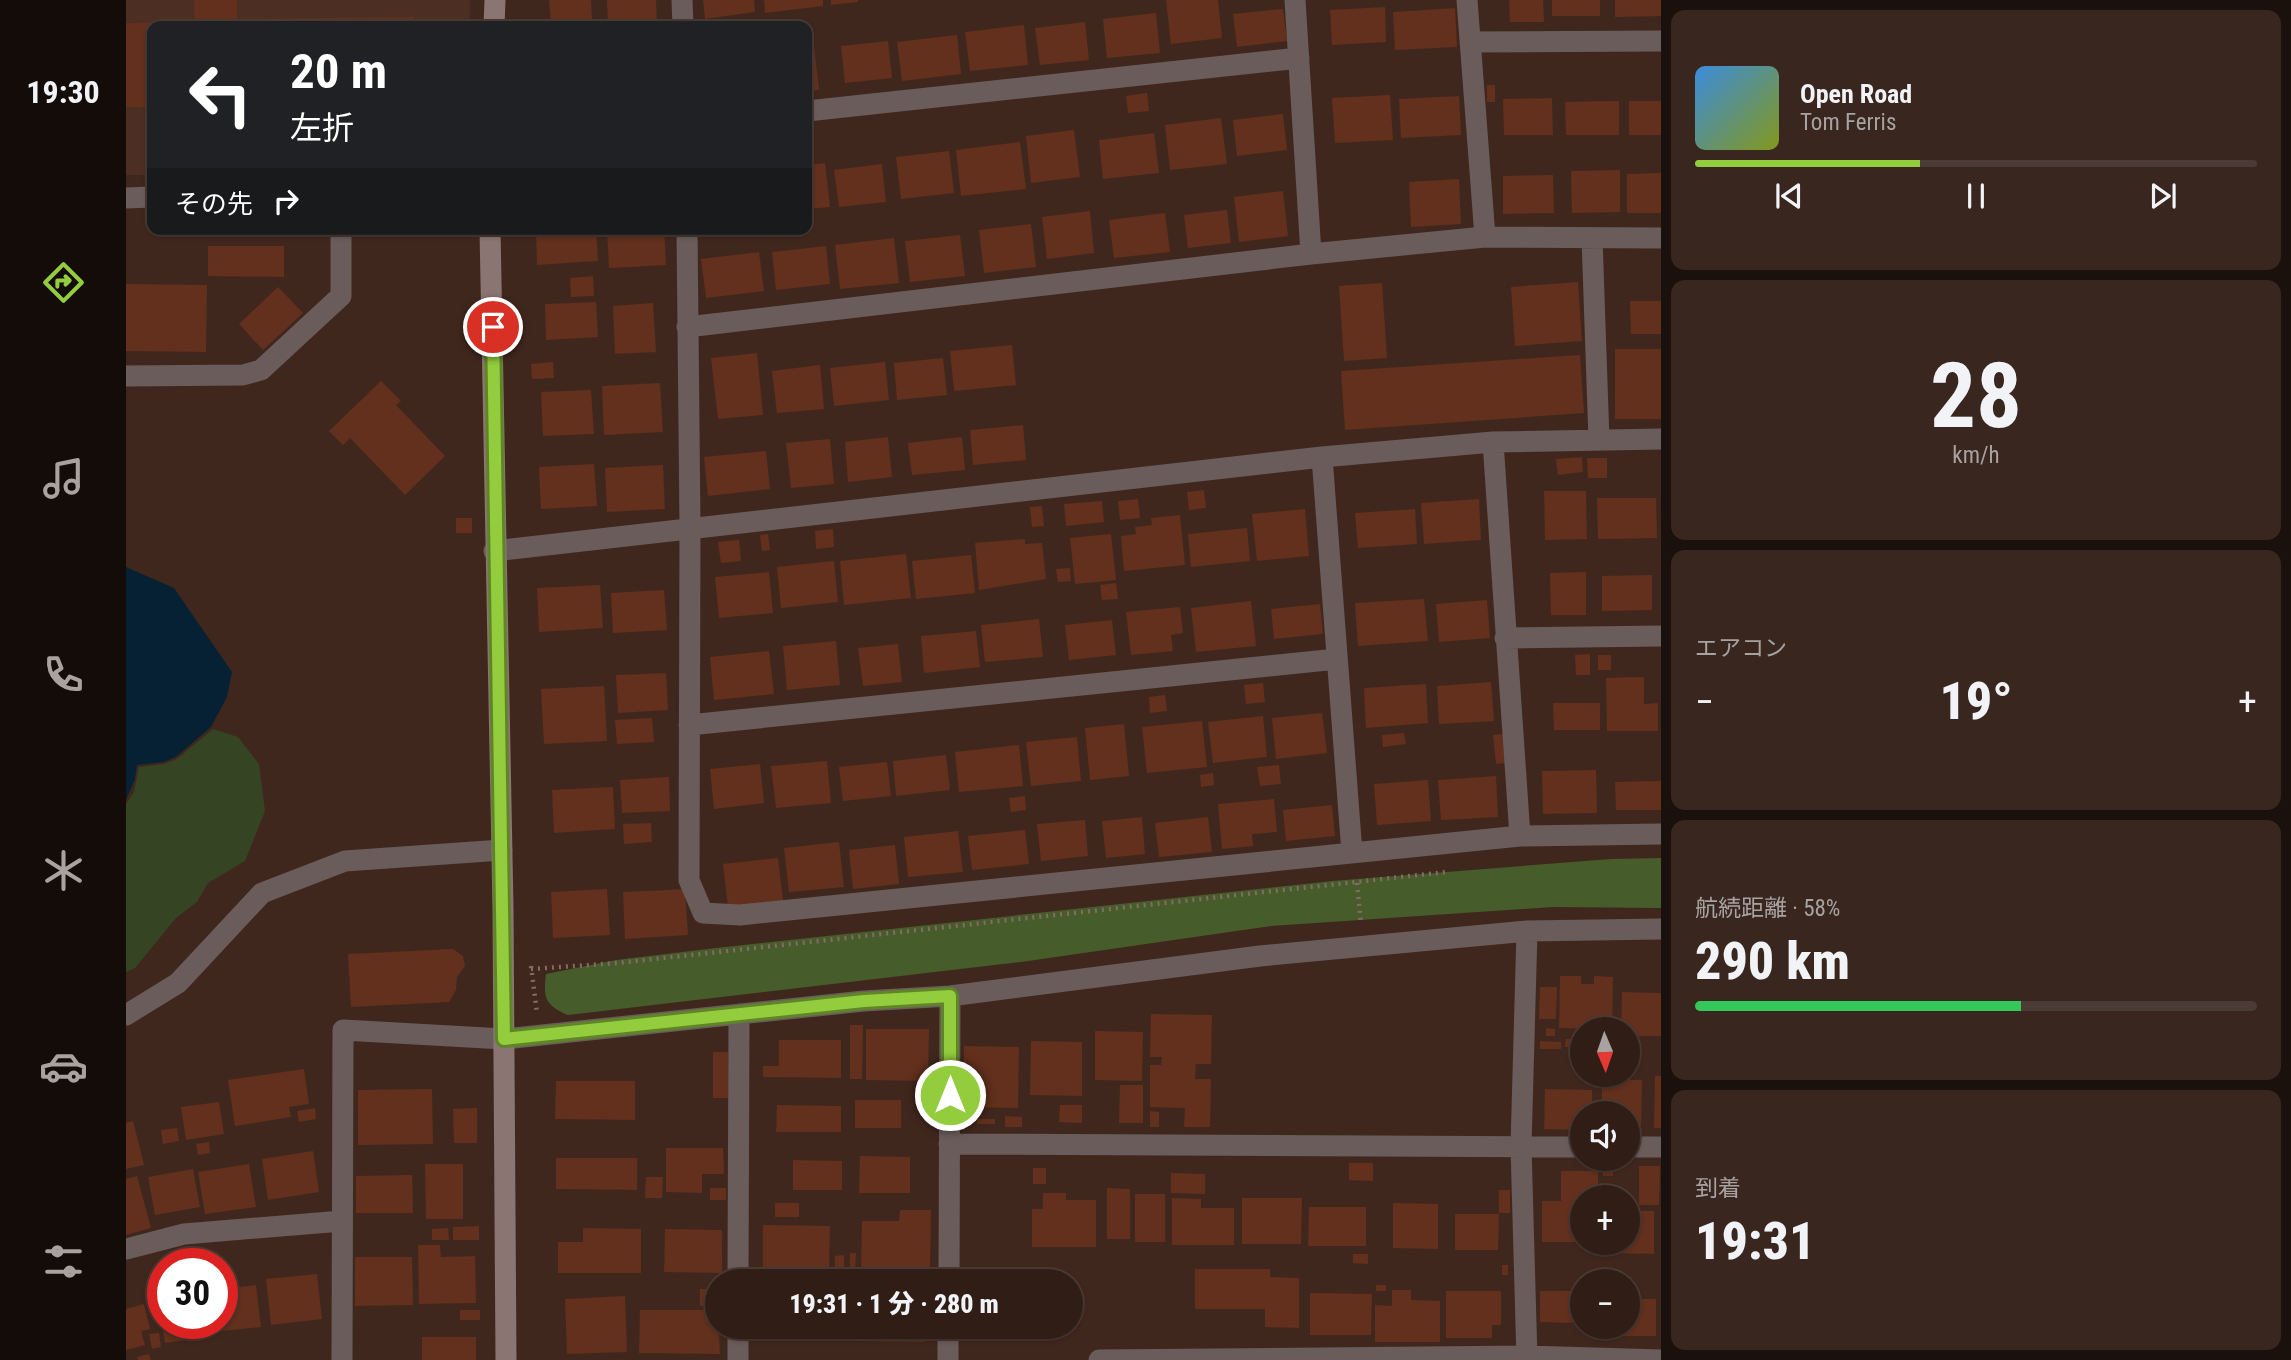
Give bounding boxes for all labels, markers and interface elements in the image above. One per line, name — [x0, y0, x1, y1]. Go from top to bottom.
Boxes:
text: 20 m — [290, 43, 387, 100]
icon: left — [175, 49, 266, 140]
text: 19:30 — [26, 73, 100, 111]
text: Open Road — [1800, 79, 1912, 109]
text: 左折 — [290, 109, 354, 147]
text: Tom Ferris — [1800, 109, 1896, 136]
icon: previous — [1770, 177, 1808, 215]
icon: pause — [1957, 177, 1995, 215]
icon: next — [2144, 177, 2182, 215]
icon: right — [267, 182, 305, 220]
text: その先 — [175, 189, 253, 219]
icon: directions — [39, 258, 88, 307]
pin — [463, 297, 523, 357]
icon: arrive — [474, 308, 512, 346]
text: 28 — [1930, 343, 2022, 449]
text: km/h — [1952, 442, 2000, 469]
icon: music — [39, 454, 88, 503]
text: エアコン — [1695, 635, 1787, 662]
icon: phone — [39, 650, 88, 699]
text: 19° — [1939, 671, 2013, 732]
text: − — [1695, 680, 1714, 724]
text: + — [2238, 680, 2257, 724]
icon: climate — [39, 846, 88, 895]
text: 航続距離 · 58% — [1695, 895, 1840, 922]
text: 290 km — [1695, 931, 1850, 992]
north arrow — [1570, 1017, 1640, 1087]
map controls — [1570, 1017, 1640, 1339]
icon: car — [39, 1042, 88, 1091]
position arrow — [913, 1058, 987, 1132]
button: sound — [1570, 1101, 1640, 1171]
text: 到着 — [1695, 1175, 1741, 1202]
button: + — [1570, 1185, 1640, 1255]
text: 19:31 — [1695, 1211, 1815, 1272]
icon: filters — [39, 1237, 88, 1286]
speed limit sign: 30 — [147, 1248, 238, 1339]
button: − — [1570, 1269, 1640, 1339]
text: 19:31 · 1 分 · 280 m — [789, 1289, 999, 1319]

